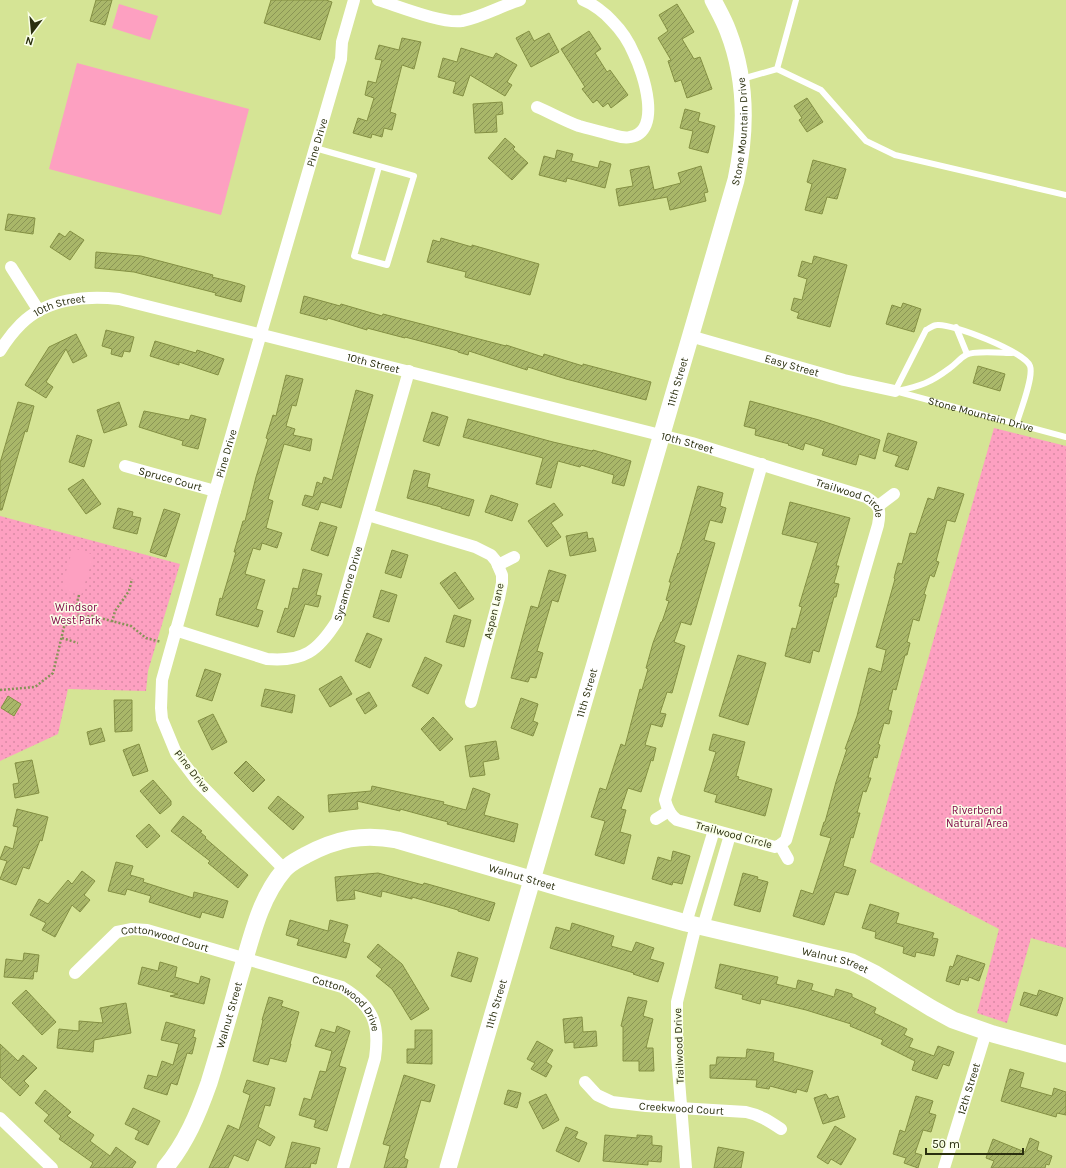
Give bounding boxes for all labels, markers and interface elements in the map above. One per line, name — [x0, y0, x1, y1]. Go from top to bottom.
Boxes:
north arrow — [12, 12, 52, 52]
text: N — [24, 34, 35, 48]
street label: Stone Mountain Drive — [728, 76, 750, 187]
street label: Pine Drive — [303, 116, 330, 168]
street label: 10th Street — [31, 292, 86, 319]
street label: 10th Street — [346, 350, 401, 376]
street label: Easy Street — [763, 351, 821, 379]
street label: 11th Street — [664, 355, 691, 408]
street label: Stone Mountain Drive — [927, 394, 1036, 435]
street label: Pine Drive — [213, 427, 239, 479]
street label: 10th Street — [660, 429, 715, 456]
street label: Spruce Court — [137, 464, 203, 494]
street label: Trailwood Circle — [814, 475, 886, 518]
street label: Sycamore Drive — [331, 544, 365, 623]
street label: Aspen Lane — [481, 581, 507, 640]
park label: Windsor West Park — [51, 601, 101, 627]
street label: 11th Street — [573, 667, 600, 719]
street label: Pine Drive — [171, 747, 213, 795]
park label: Riverbend Natural Area — [946, 804, 1008, 830]
street label: Trailwood Circle — [694, 819, 774, 852]
street label: Walnut Street — [487, 861, 557, 893]
street label: Cottonwood Court — [120, 922, 210, 954]
street label: Walnut Street — [801, 944, 871, 976]
street label: Cottonwood Drive — [311, 972, 383, 1033]
street label: 11th Street — [482, 978, 509, 1030]
street label: Walnut Street — [213, 980, 245, 1050]
street label: Trailwood Drive — [671, 1007, 687, 1084]
street label: 12th Street — [954, 1061, 983, 1116]
street label: Creekwood Court — [638, 1099, 724, 1117]
scale bar — [926, 1130, 1023, 1156]
text: 50 m — [932, 1137, 960, 1151]

